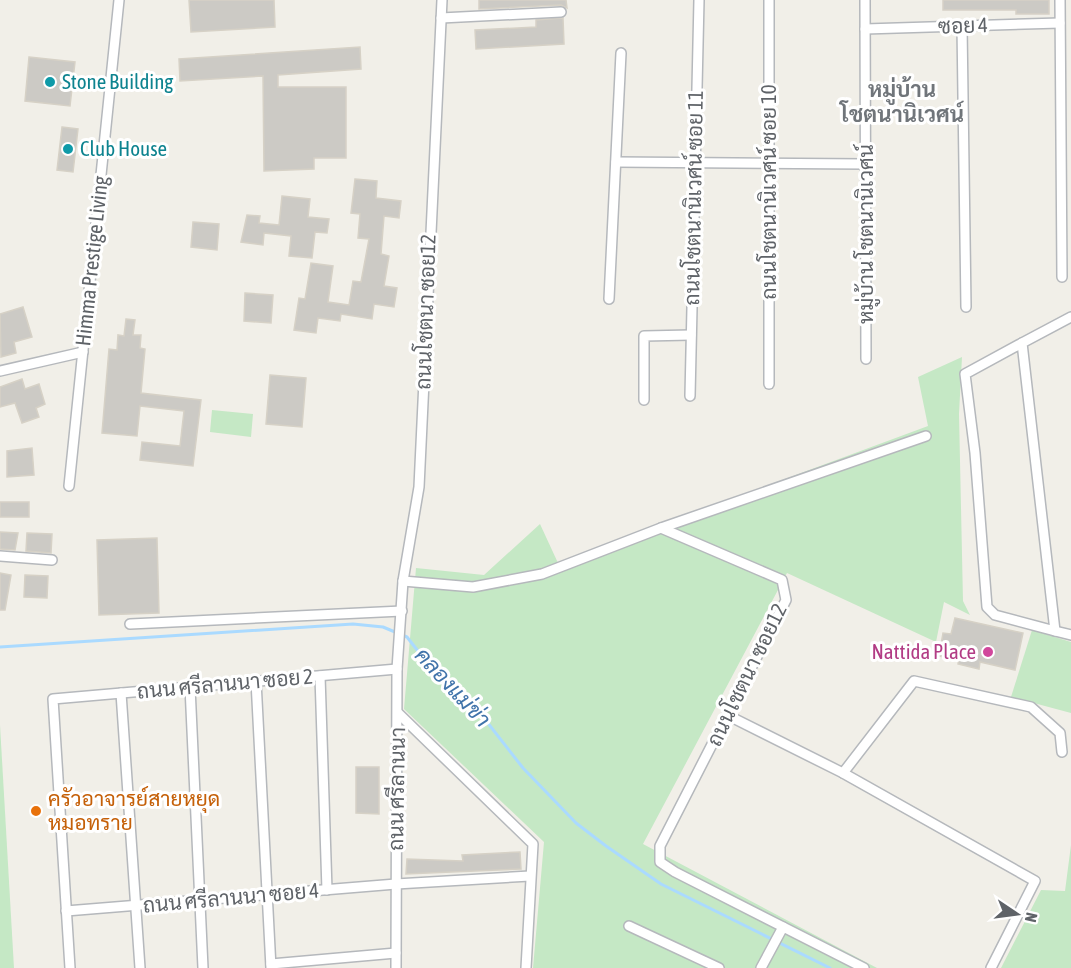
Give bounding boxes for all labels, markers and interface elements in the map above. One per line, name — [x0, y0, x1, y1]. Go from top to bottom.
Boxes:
street label: ซอย 4 — [938, 12, 989, 38]
place label: Stone Building — [62, 69, 173, 93]
marker: Stone Building — [43, 75, 57, 89]
district label: หมู่บ้าน โชตนานิเวศน์ — [838, 75, 965, 127]
street label: ถนนโชตนานิเวศน์ ซอย 10 — [755, 84, 780, 300]
street label: ถนนโชตนานิเวศน์ ซอย 11 — [678, 90, 707, 306]
place label: Club House — [80, 136, 167, 160]
marker: Club House — [61, 142, 75, 156]
street label: หมู่บ้าน โชตนานิเวศน์ — [852, 144, 881, 324]
street label: Himma Prestige Living — [70, 175, 112, 347]
street label: ถนนโชตนา ซอย12 — [410, 234, 440, 390]
street label: ถนนโชตนา ซอย12 — [701, 599, 791, 750]
place label: Nattida Place — [871, 639, 976, 663]
water label: คลองแม่ข่า — [410, 642, 496, 732]
marker: Nattida Place — [981, 645, 995, 659]
street label: ถนน ศรีลานนา ซอย 2 — [136, 663, 314, 703]
street label: ถนน ศรีลานนา — [383, 727, 409, 851]
place label: ครัวอาจารย์สายหยุด หมอทราย — [48, 785, 220, 834]
marker: ครัวอาจารย์สายหยุด หมอทราย — [29, 804, 43, 818]
street label: ถนน ศรีลานนา ซอย 4 — [142, 877, 320, 917]
north arrow — [987, 884, 1047, 944]
text: N — [1022, 911, 1041, 924]

